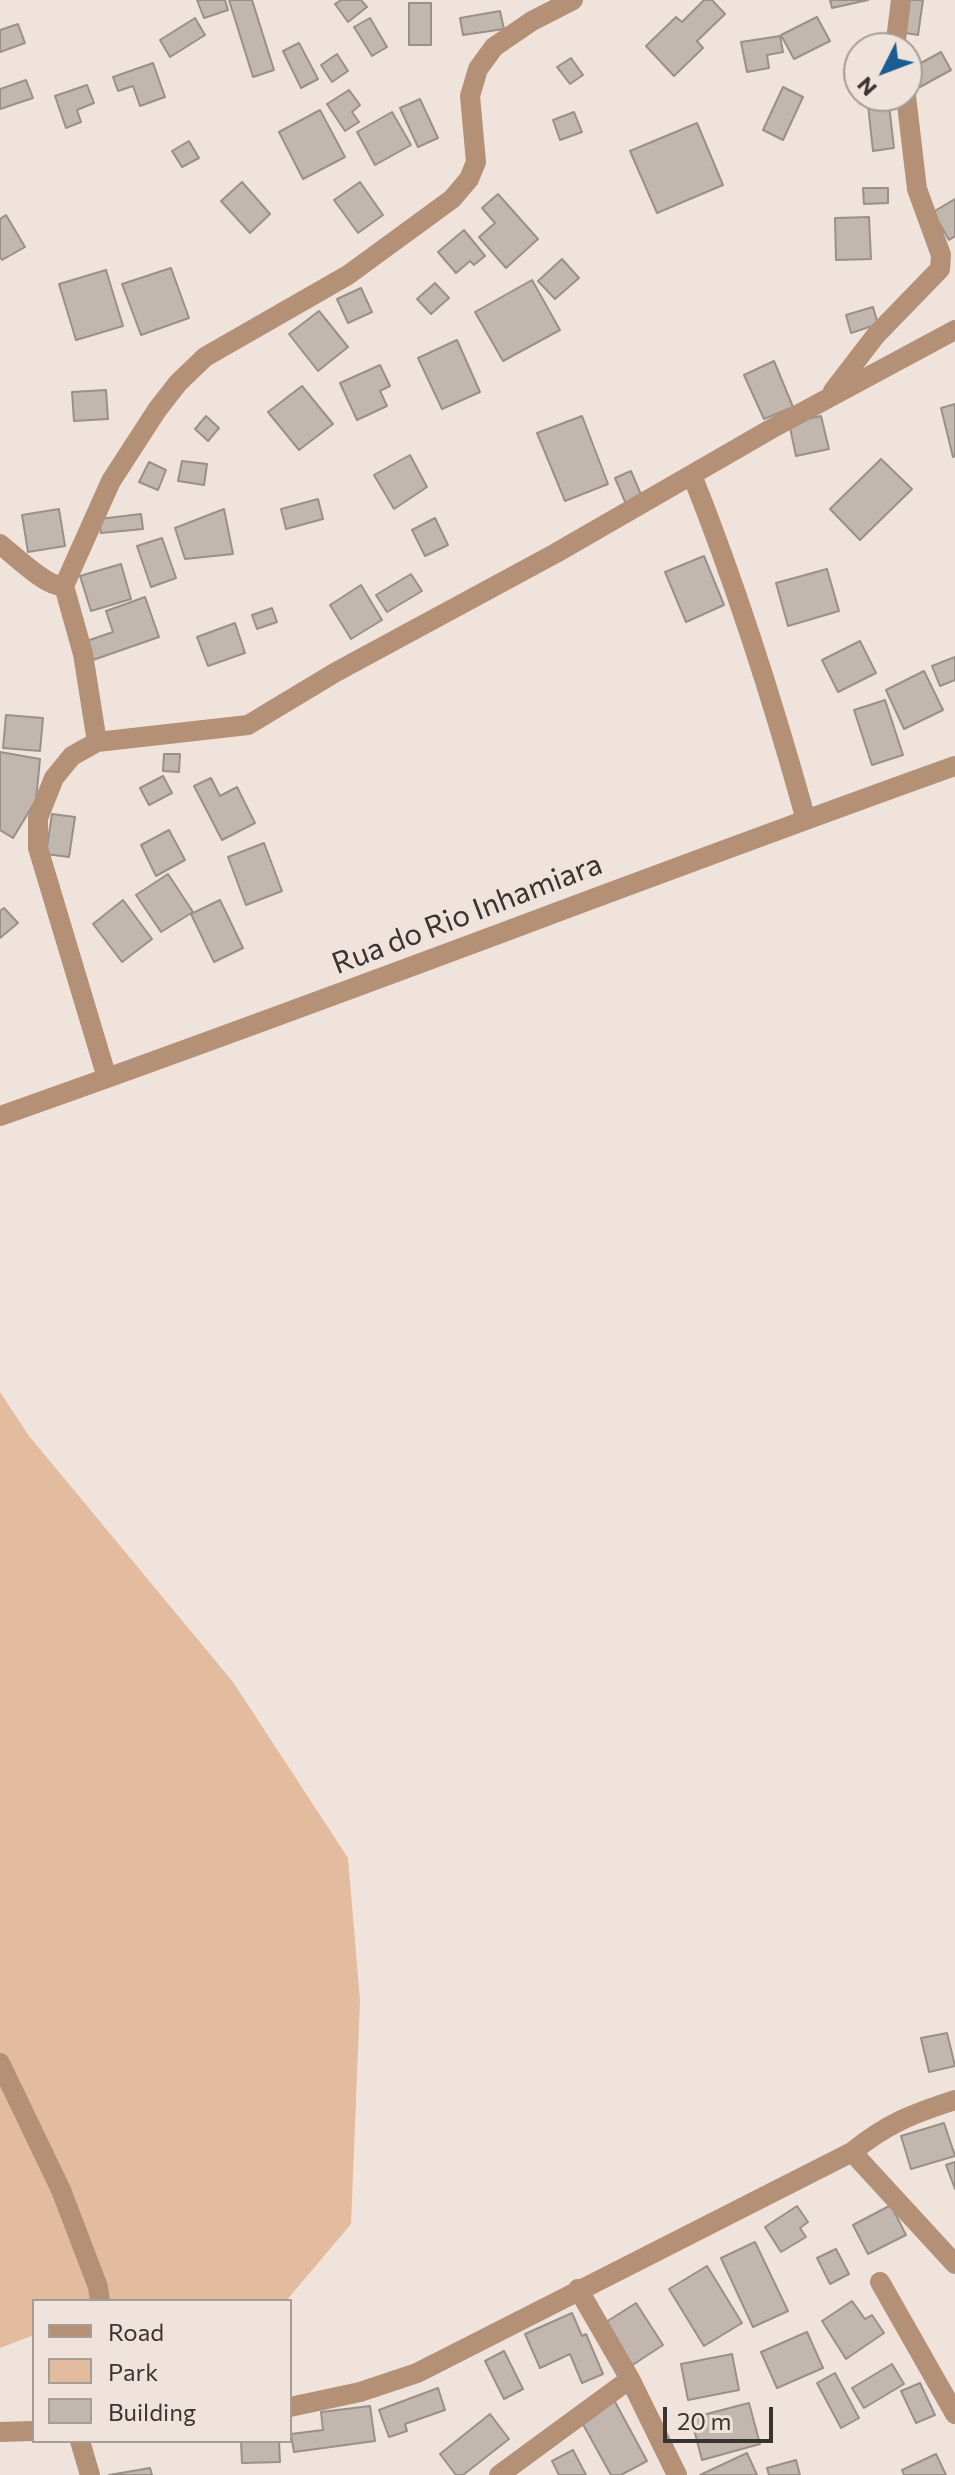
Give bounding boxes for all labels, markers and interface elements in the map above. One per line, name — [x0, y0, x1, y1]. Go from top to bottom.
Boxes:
north arrow — [843, 32, 923, 112]
text: N — [851, 72, 882, 102]
street label: Rua do Rio Inhamiara — [327, 846, 607, 982]
legend — [32, 2299, 292, 2443]
text: Road — [108, 2317, 164, 2346]
text: Park — [108, 2357, 158, 2386]
scale bar — [667, 2391, 777, 2441]
text: Building — [108, 2397, 196, 2426]
text: 20 m — [677, 2406, 731, 2435]

